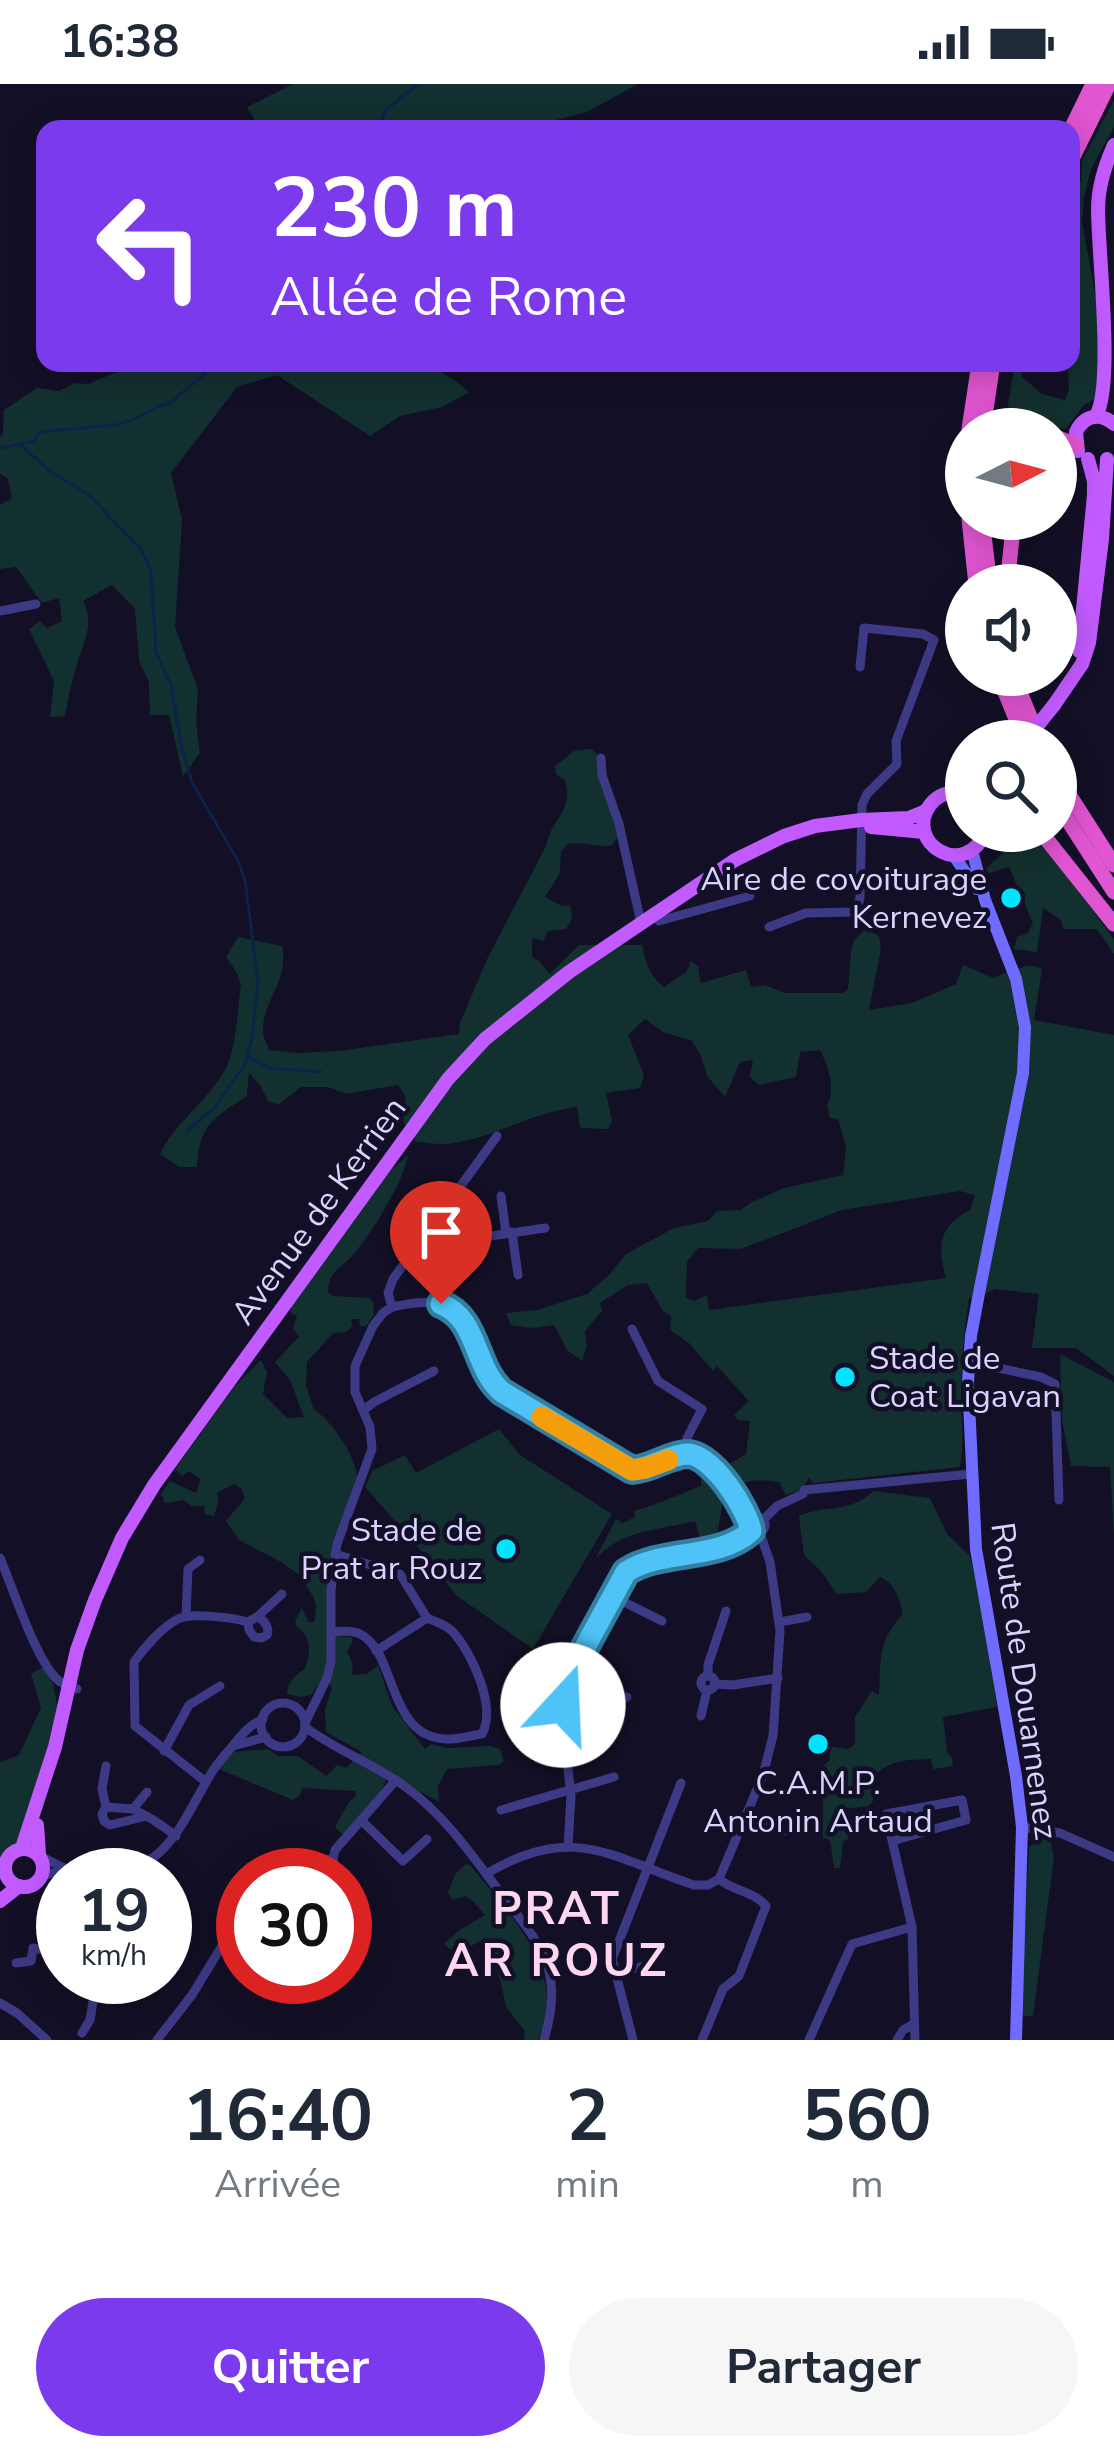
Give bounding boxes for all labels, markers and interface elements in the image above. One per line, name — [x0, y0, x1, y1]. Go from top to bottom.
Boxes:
text: 16:38 — [60, 12, 179, 73]
text: 230 m — [270, 151, 518, 266]
icon: left — [72, 168, 228, 324]
text: Allée de Rome — [270, 260, 627, 334]
north arrow — [945, 408, 1077, 540]
map controls — [945, 408, 1077, 852]
button: sound — [945, 564, 1077, 696]
button: search — [945, 720, 1077, 852]
place label: Aire de covoiturage Kernevez — [700, 857, 987, 940]
marker: Aire de covoiturage Kernevez — [998, 885, 1024, 911]
street label: Avenue de Kerrien — [221, 1088, 417, 1334]
pin — [390, 1181, 492, 1304]
icon: arrive — [408, 1199, 474, 1265]
place label: Stade de Coat Ligavan — [869, 1336, 1061, 1419]
marker: Stade de Coat Ligavan — [832, 1364, 858, 1390]
place label: Stade de Prat ar Rouz — [301, 1508, 482, 1591]
street label: Route de Douarnenez — [979, 1520, 1069, 1842]
marker: Stade de Prat ar Rouz — [493, 1536, 519, 1562]
position arrow — [500, 1642, 626, 1768]
marker: C.A.M.P. Antonin Artaud — [805, 1731, 831, 1757]
place label: C.A.M.P. Antonin Artaud — [703, 1761, 933, 1844]
speed limit sign: 30 — [216, 1848, 372, 2004]
text: 19 — [78, 1870, 150, 1952]
district label: PRAT AR ROUZ — [445, 1879, 669, 1992]
text: km/h — [81, 1935, 147, 1976]
text: 16:40 — [182, 2067, 373, 2165]
text: 2 — [566, 2067, 609, 2165]
text: 560 — [802, 2067, 932, 2165]
text: Arrivée — [214, 2158, 341, 2211]
text: min — [555, 2158, 620, 2211]
text: m — [850, 2158, 884, 2211]
button: Quitter — [36, 2298, 545, 2436]
button: Partager — [569, 2298, 1078, 2436]

